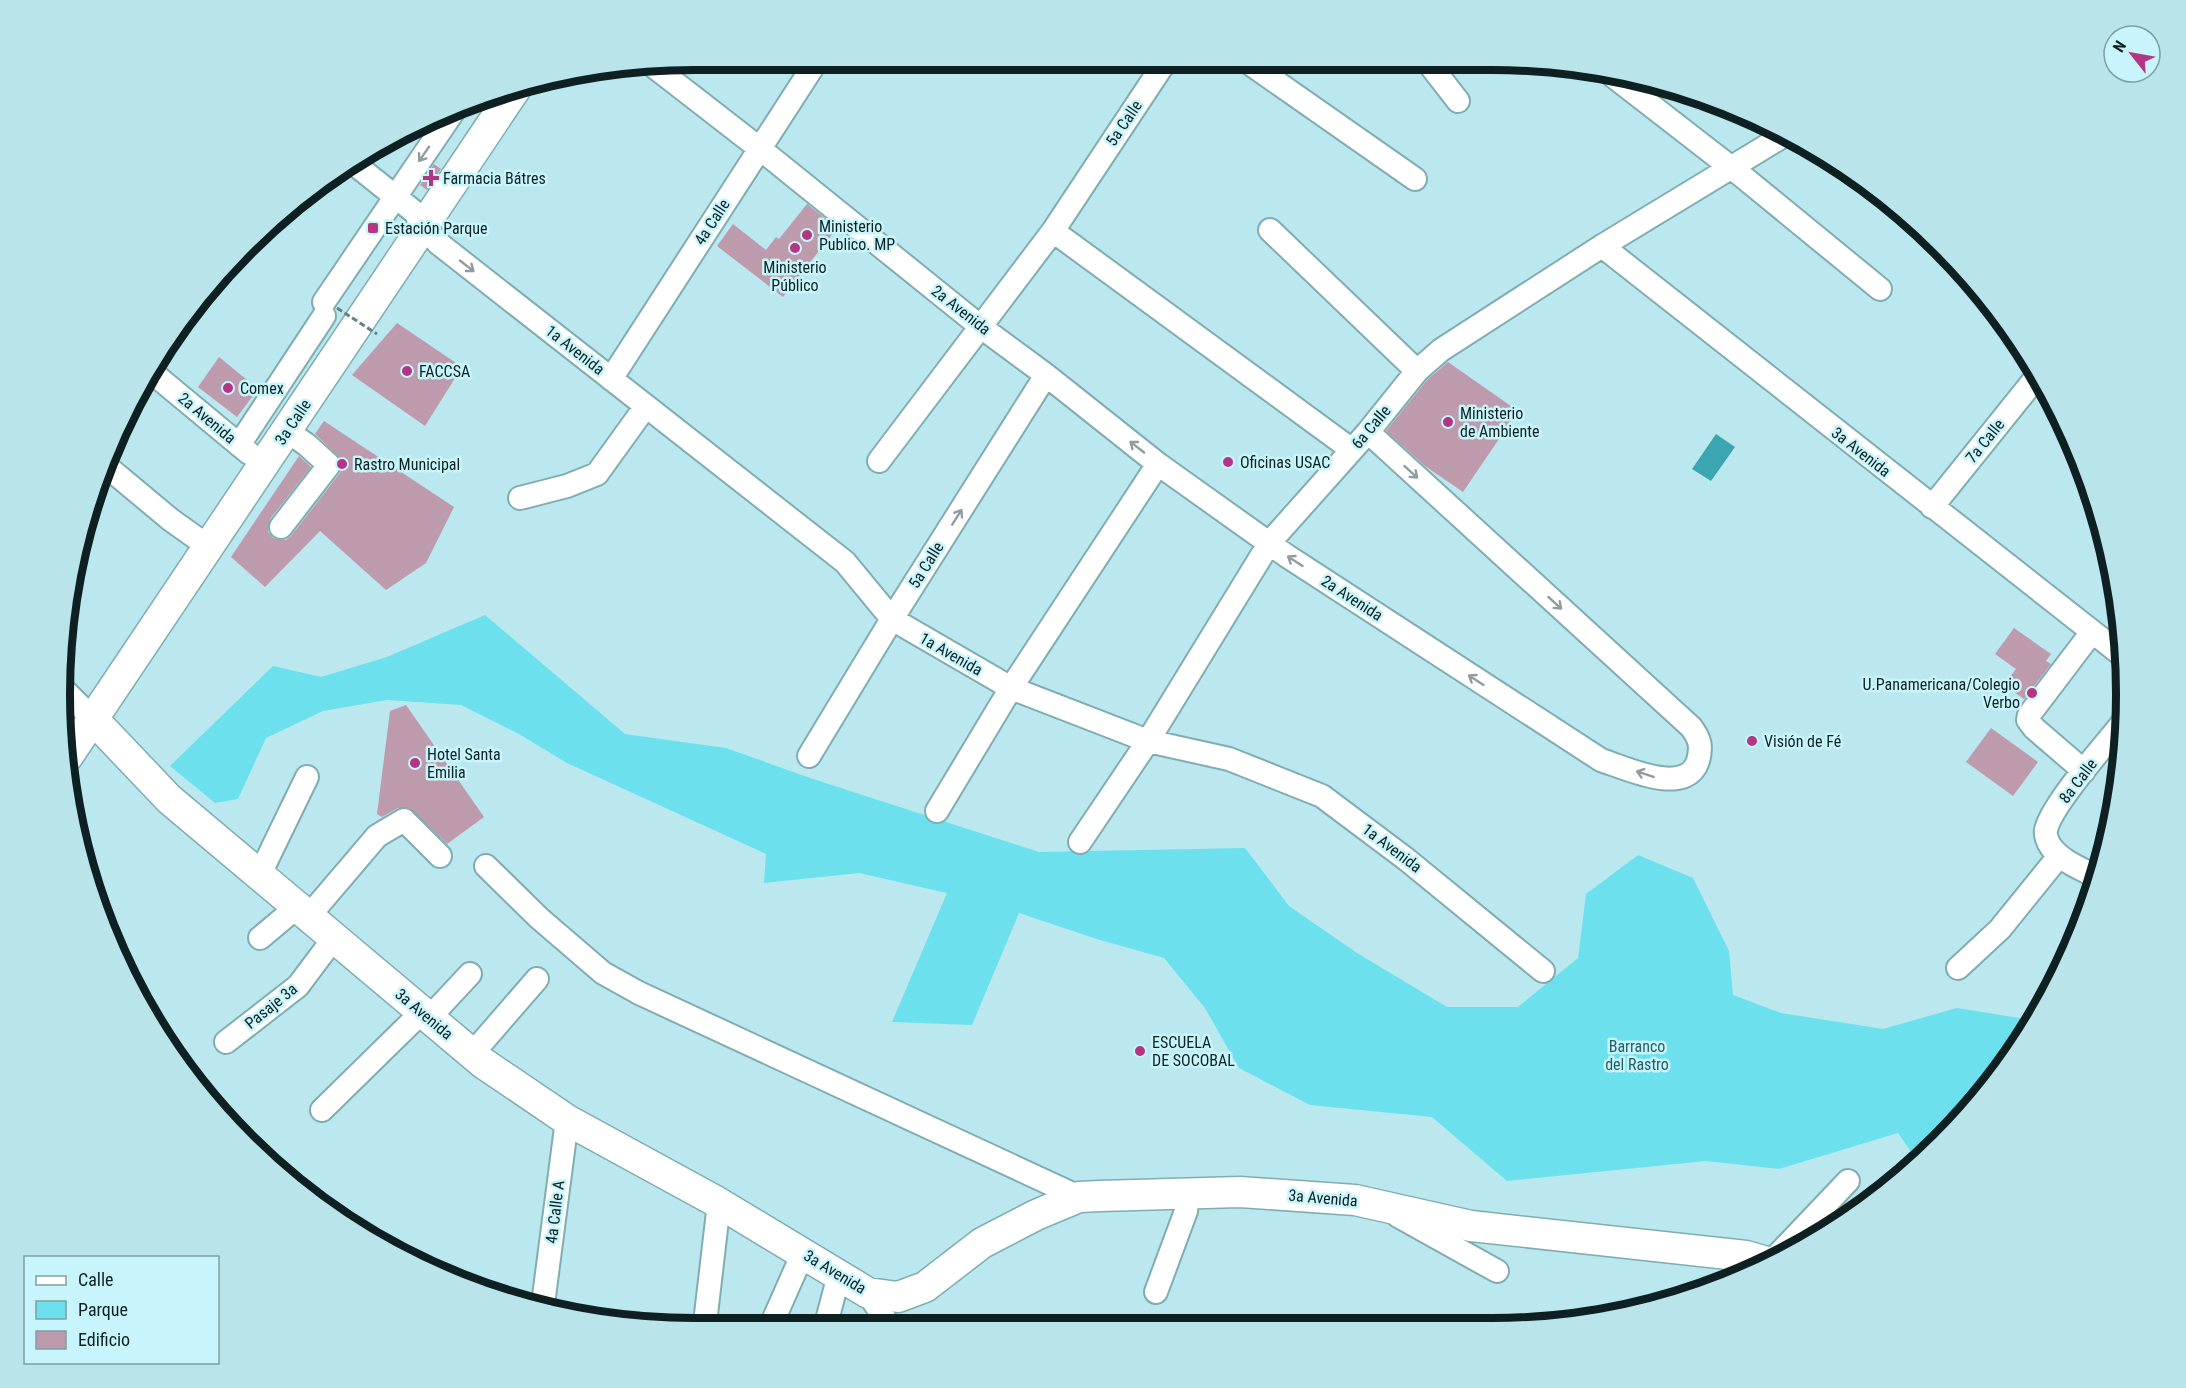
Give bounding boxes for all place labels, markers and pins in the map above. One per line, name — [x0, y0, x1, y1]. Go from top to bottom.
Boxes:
place label: Farmacia Bátres — [443, 169, 546, 188]
marker: Farmacia Bátres — [424, 171, 438, 185]
place label: Ministerio Publico. MP — [819, 217, 895, 254]
place label: Estación Parque — [385, 219, 488, 238]
marker: Estación Parque — [366, 221, 380, 235]
marker: Ministerio Publico. MP — [800, 228, 814, 242]
marker: Ministerio Público — [788, 241, 802, 255]
place label: Ministerio Público — [763, 258, 827, 295]
place label: FACCSA — [419, 362, 470, 381]
marker: FACCSA — [400, 364, 414, 378]
place label: Comex — [240, 379, 284, 398]
marker: Comex — [221, 381, 235, 395]
place label: Ministerio de Ambiente — [1460, 404, 1539, 441]
marker: Ministerio de Ambiente — [1441, 415, 1455, 429]
place label: Oficinas USAC — [1240, 453, 1330, 472]
place label: Rastro Municipal — [354, 455, 460, 474]
marker: Oficinas USAC — [1221, 455, 1235, 469]
marker: Rastro Municipal — [335, 457, 349, 471]
place label: U.Panamericana/Colegio Verbo — [1863, 675, 2020, 712]
marker: U.Panamericana/Colegio Verbo — [2025, 686, 2039, 700]
place label: Visión de Fé — [1764, 732, 1841, 751]
marker: Visión de Fé — [1745, 734, 1759, 748]
place label: Hotel Santa Emilia — [427, 745, 501, 782]
marker: Hotel Santa Emilia — [408, 756, 422, 770]
place label: ESCUELA DE SOCOBAL — [1152, 1033, 1235, 1070]
marker: ESCUELA DE SOCOBAL — [1133, 1044, 1147, 1058]

